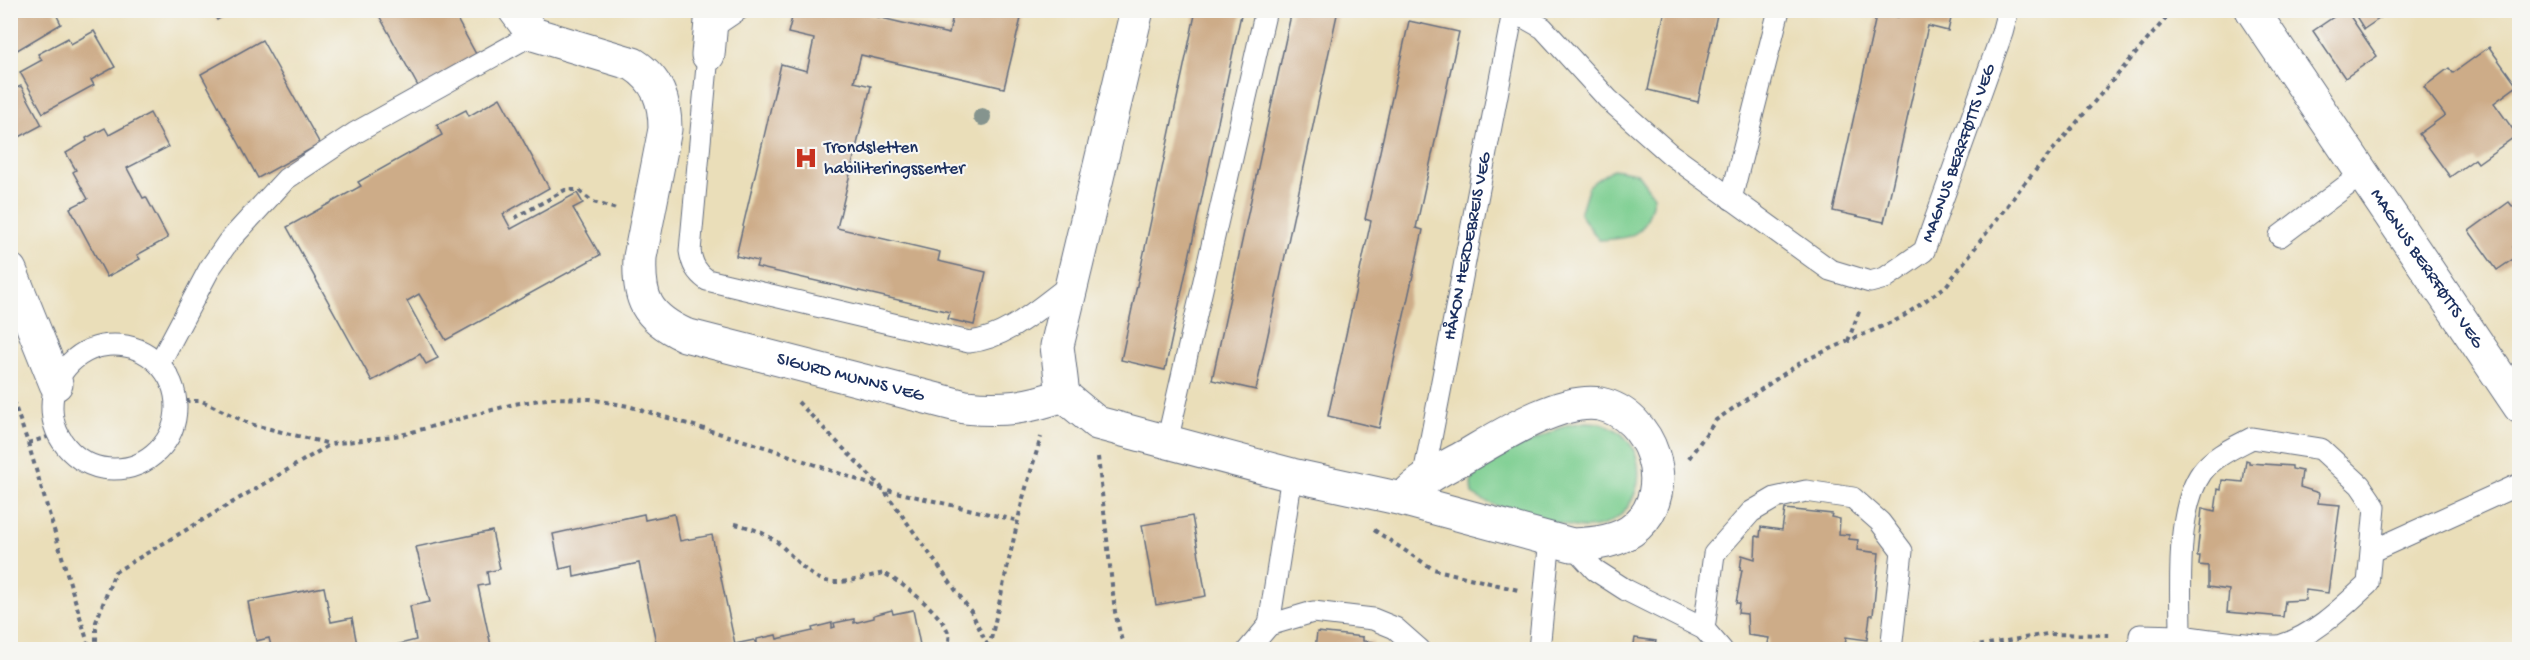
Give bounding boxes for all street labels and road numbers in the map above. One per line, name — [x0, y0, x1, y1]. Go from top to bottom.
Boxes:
street label: MAGNUS BERRFØTTS VEG — [1917, 61, 2001, 245]
street label: HÅKON HERDEBREIS VEG — [1440, 150, 1496, 342]
street label: MAGNUS BERRFØTTS VEG — [2365, 185, 2488, 353]
street label: SIGURD MUNNS VEG — [774, 349, 927, 407]

